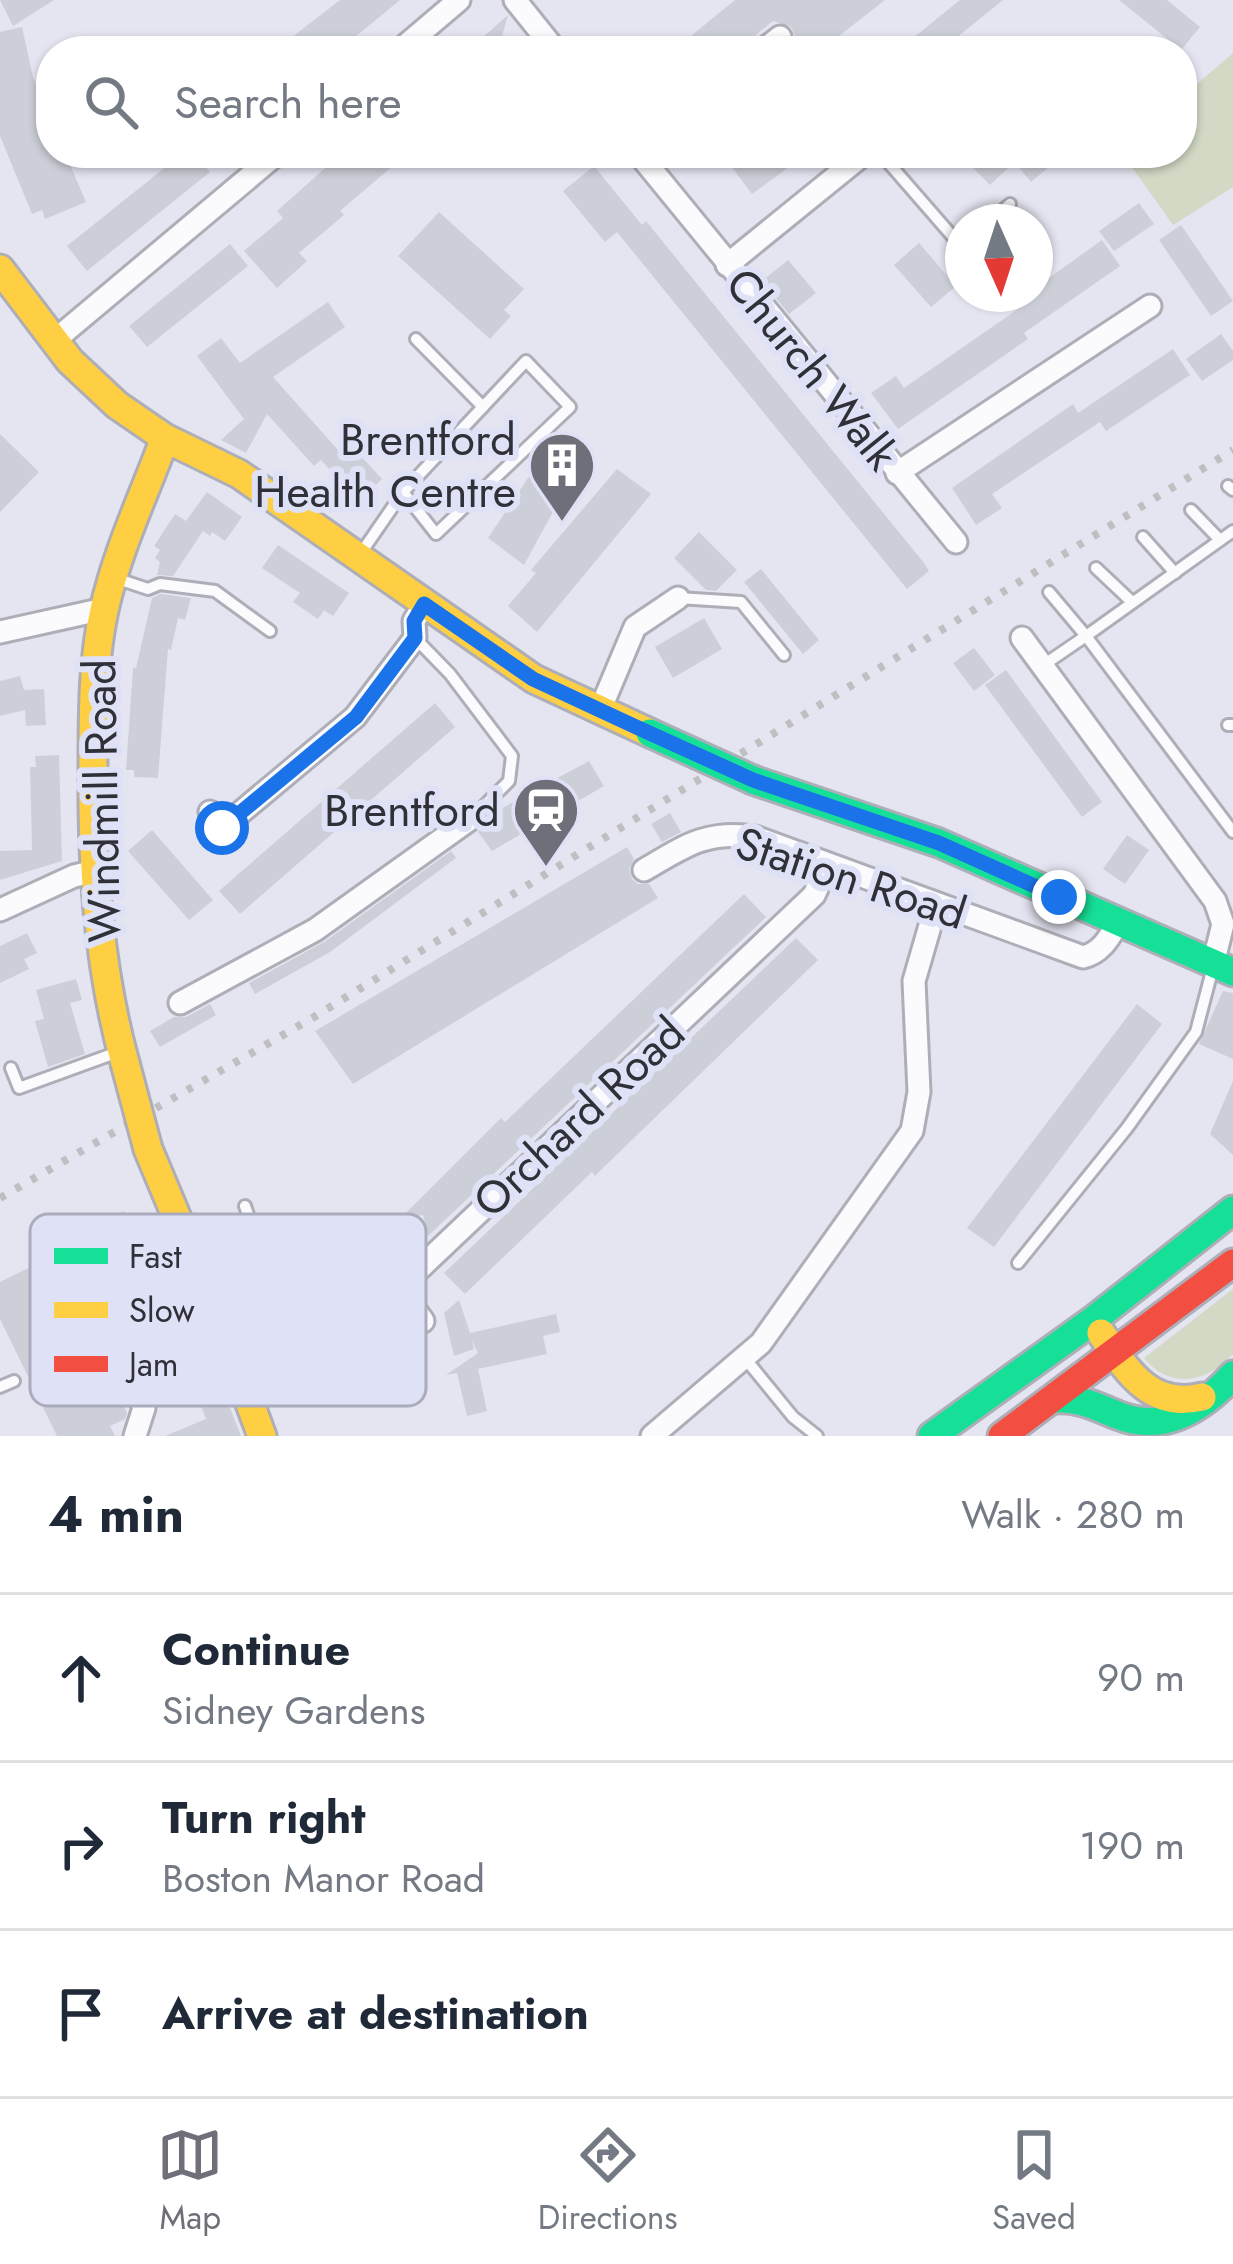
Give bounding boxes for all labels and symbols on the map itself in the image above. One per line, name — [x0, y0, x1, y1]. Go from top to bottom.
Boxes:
north arrow — [945, 204, 1053, 312]
street label: Church Walk — [710, 254, 914, 484]
place label: Brentford Health Centre — [254, 407, 516, 524]
building icon: Brentford Health Centre — [527, 430, 597, 524]
street label: Windmill Road — [67, 659, 137, 943]
station icon: Brentford — [511, 775, 581, 869]
place label: Brentford — [324, 778, 500, 843]
route start — [195, 801, 249, 855]
street label: Station Road — [728, 810, 974, 946]
route end — [1032, 870, 1086, 924]
street label: Orchard Road — [459, 1002, 699, 1232]
legend — [30, 1214, 426, 1406]
text: Fast — [129, 1233, 182, 1280]
text: Slow — [129, 1287, 195, 1334]
text: Jam — [125, 1341, 179, 1388]

